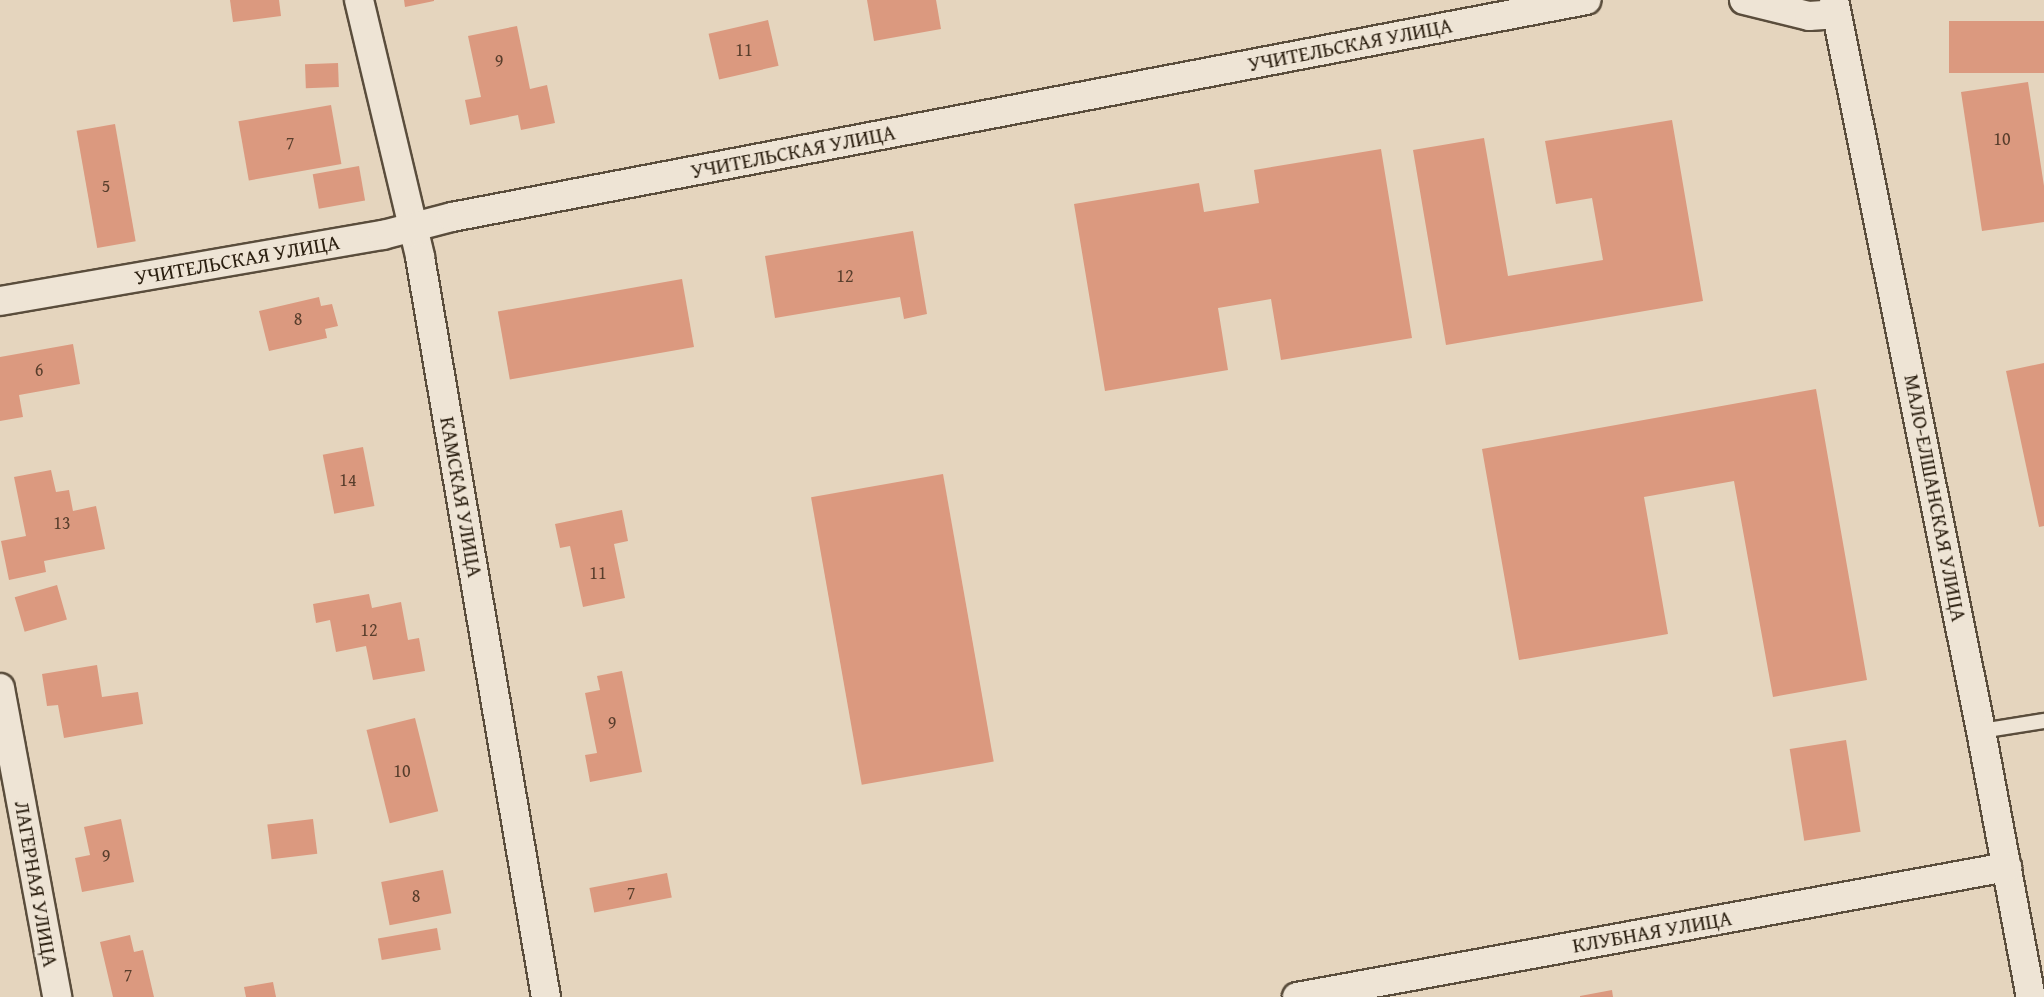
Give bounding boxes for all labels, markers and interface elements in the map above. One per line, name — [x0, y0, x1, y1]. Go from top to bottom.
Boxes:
street label: УЧИТЕЛЬСКАЯ УЛИЦА — [1246, 13, 1454, 77]
house number: 11 — [735, 39, 753, 61]
house number: 9 — [495, 50, 503, 72]
street label: УЧИТЕЛЬСКАЯ УЛИЦА — [689, 120, 897, 184]
house number: 10 — [1993, 128, 2011, 150]
house number: 7 — [286, 132, 294, 154]
house number: 5 — [102, 175, 110, 197]
street label: УЧИТЕЛЬСКАЯ УЛИЦА — [133, 230, 341, 290]
house number: 12 — [836, 265, 854, 287]
house number: 8 — [294, 308, 302, 330]
house number: 6 — [35, 359, 43, 381]
street label: МАЛО-ЕЛШАНСКАЯ УЛИЦА — [1899, 372, 1971, 624]
street label: КАМСКАЯ УЛИЦА — [434, 415, 488, 579]
house number: 14 — [339, 469, 357, 491]
house number: 13 — [53, 512, 71, 534]
house number: 11 — [589, 562, 607, 584]
house number: 12 — [360, 619, 378, 641]
house number: 9 — [608, 712, 616, 734]
house number: 10 — [393, 760, 411, 782]
street label: ЛАГЕРНАЯ УЛИЦА — [9, 799, 63, 969]
house number: 9 — [102, 845, 110, 867]
house number: 7 — [627, 882, 635, 904]
house number: 8 — [412, 885, 420, 907]
street label: КЛУБНАЯ УЛИЦА — [1570, 906, 1734, 958]
house number: 7 — [124, 964, 132, 986]

